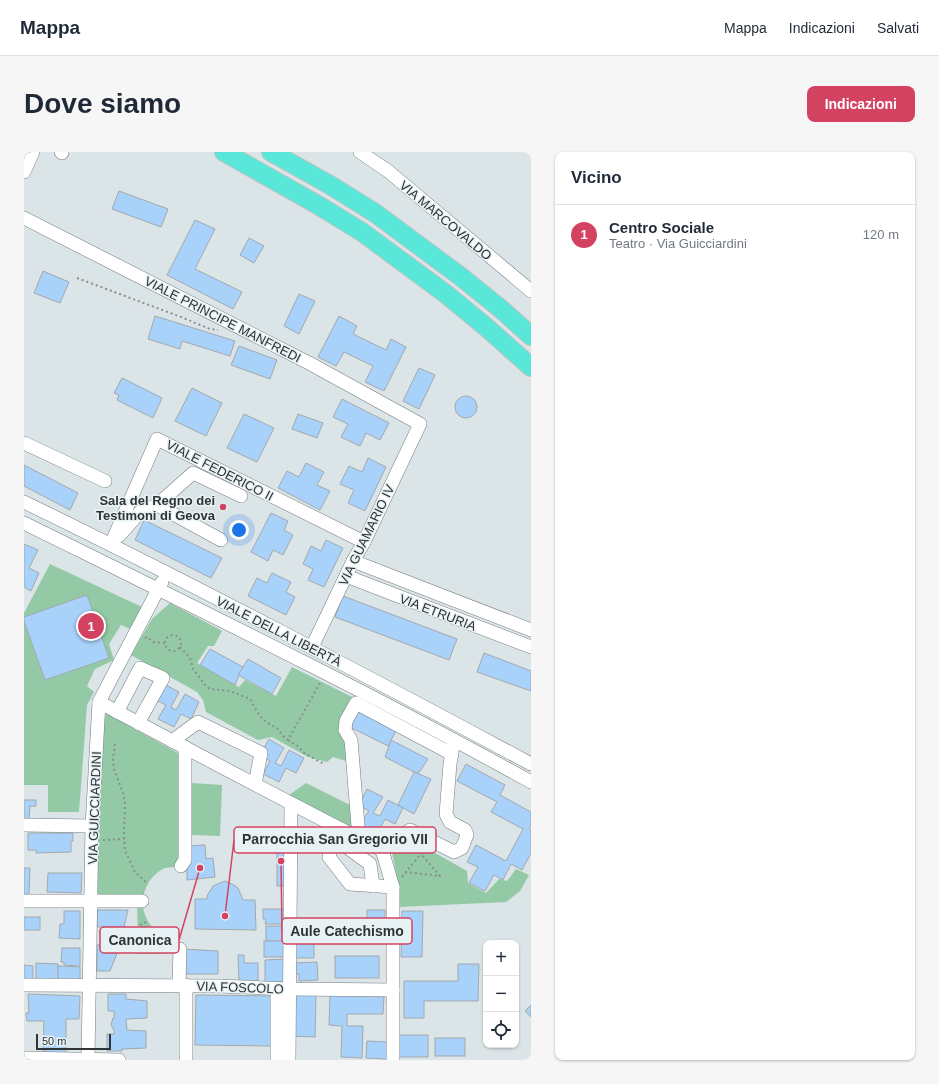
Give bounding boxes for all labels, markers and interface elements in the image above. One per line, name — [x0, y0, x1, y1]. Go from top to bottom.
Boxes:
text: Mappa — [20, 17, 80, 38]
text: Mappa — [724, 20, 767, 36]
text: Indicazioni — [789, 20, 855, 36]
text: Salvati — [877, 20, 919, 36]
button: Indicazioni — [807, 86, 915, 122]
text: Dove siamo — [24, 88, 181, 119]
text: Vicino — [571, 168, 622, 187]
street label: VIA MARCOVALDO — [397, 178, 495, 263]
text: Centro Sociale — [609, 219, 714, 236]
text: 1 — [580, 227, 588, 242]
text: 120 m — [863, 227, 899, 242]
text: Teatro · Via Guicciardini — [609, 236, 747, 251]
street label: VIALE PRINCIPE MANFREDI — [142, 273, 303, 365]
street label: VIALE FEDERICO II — [164, 437, 276, 504]
street label: VIA GUAMARIO IV — [335, 482, 398, 588]
place label: Sala del Regno dei Testimoni di Geova — [96, 493, 216, 523]
marker: Sala del Regno dei Testimoni di Geova — [218, 502, 228, 512]
your location — [229, 520, 249, 540]
street label: VIA ETRURIA — [397, 591, 479, 634]
street label: VIALE DELLA LIBERTÀ — [214, 593, 344, 670]
pin: 1 — [78, 611, 104, 641]
street label: VIA GUICCIARDINI — [85, 751, 104, 865]
callout: Parrocchia San Gregorio VII — [234, 827, 436, 853]
text: Parrocchia San Gregorio VII — [242, 831, 428, 847]
callout: Aule Catechismo — [282, 918, 412, 944]
text: Aule Catechismo — [290, 923, 404, 939]
callout: Canonica — [100, 927, 179, 953]
text: Canonica — [108, 932, 172, 948]
map controls — [483, 940, 519, 1048]
button: + — [483, 940, 519, 976]
button: − — [483, 976, 519, 1012]
street label: VIA FOSCOLO — [196, 978, 284, 997]
button: locate — [483, 1012, 519, 1048]
scale bar — [36, 1032, 111, 1051]
text: 50 m — [42, 1035, 66, 1047]

